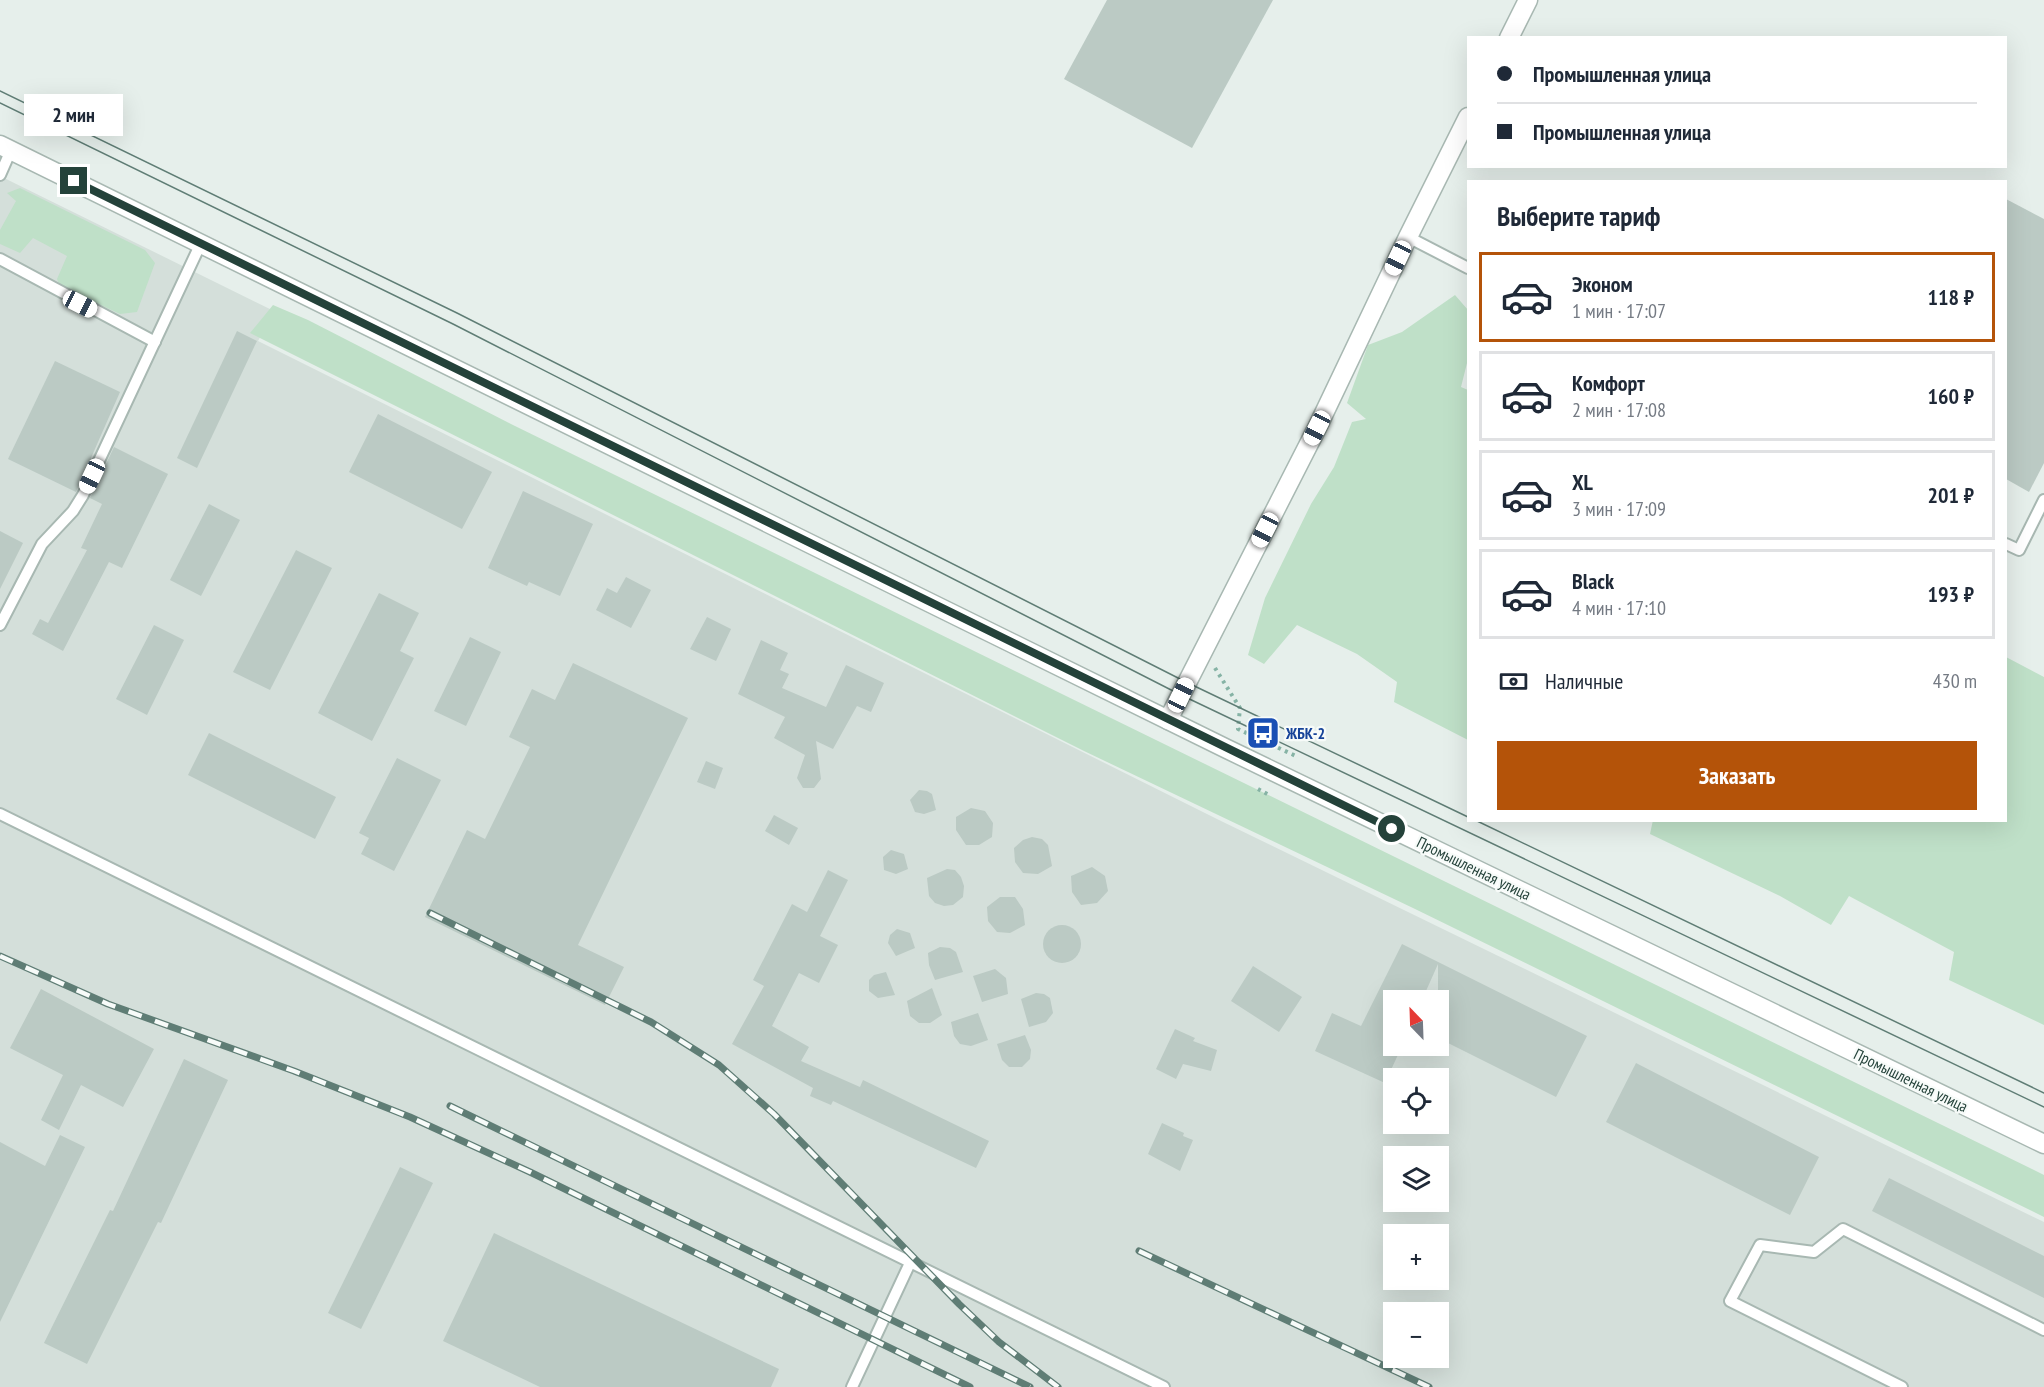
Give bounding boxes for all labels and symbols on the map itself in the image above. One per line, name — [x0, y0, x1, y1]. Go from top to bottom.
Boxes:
callout: 2 мин — [25, 94, 124, 136]
route end — [60, 167, 87, 194]
car — [1382, 238, 1414, 278]
car — [60, 288, 100, 320]
car — [1301, 408, 1333, 448]
car — [76, 456, 108, 496]
car — [1249, 510, 1281, 550]
car — [1165, 675, 1197, 715]
bus stop icon: ЖБК-2 — [1245, 715, 1281, 751]
place label: ЖБК-2 — [1285, 723, 1325, 743]
route start — [1378, 815, 1405, 842]
street label: Промышленная улица — [1414, 832, 1534, 904]
north arrow — [1383, 990, 1449, 1056]
street label: Промышленная улица — [1851, 1044, 1971, 1116]

